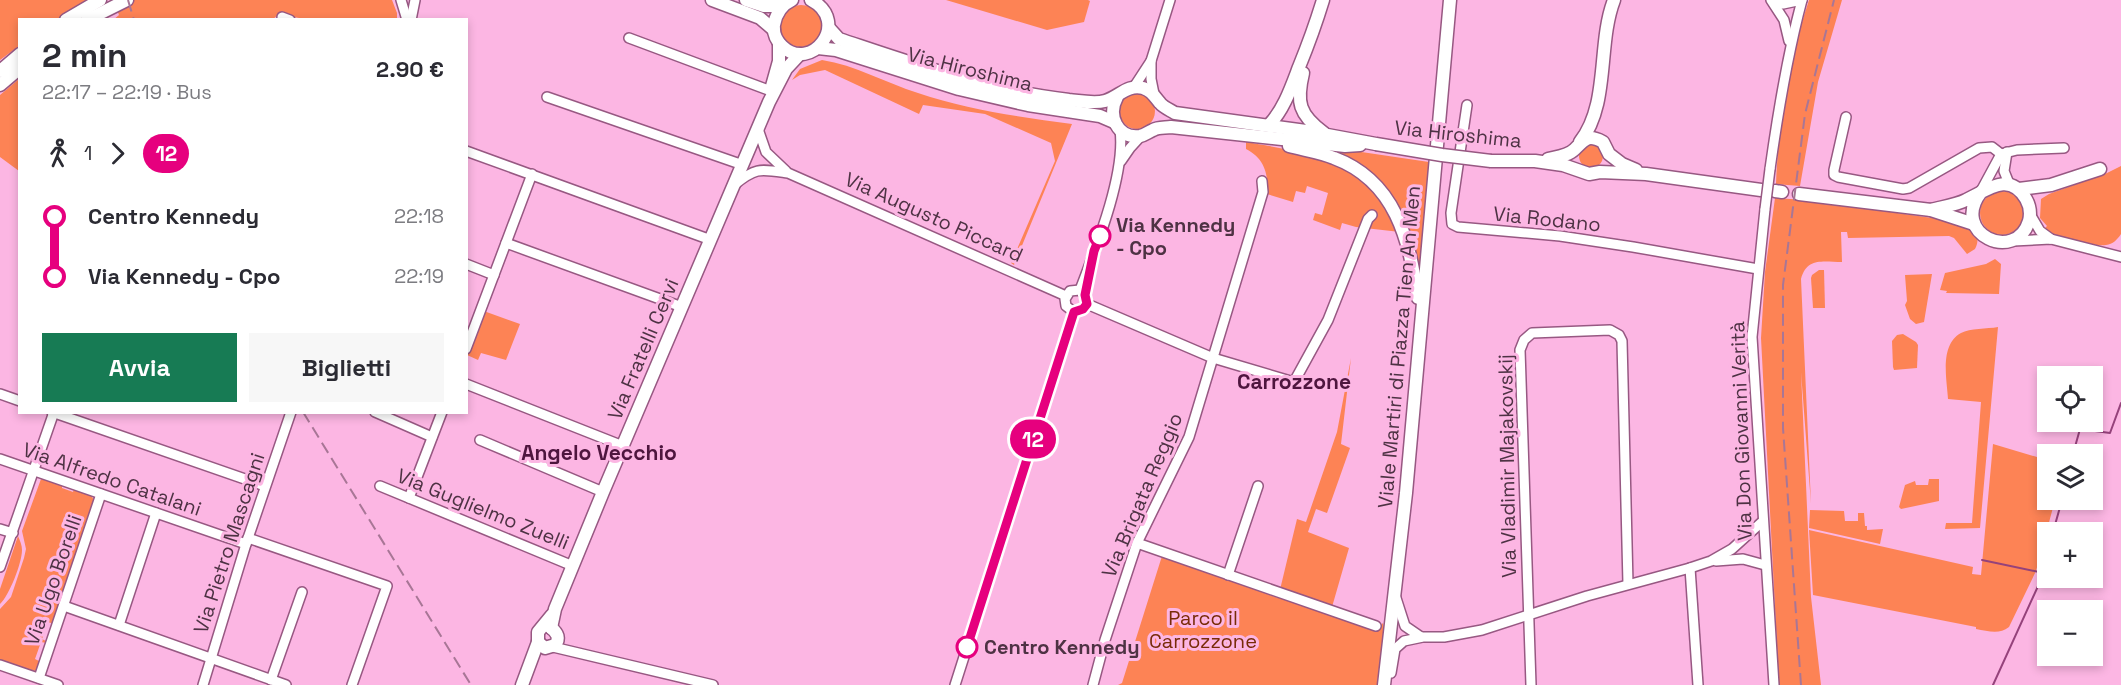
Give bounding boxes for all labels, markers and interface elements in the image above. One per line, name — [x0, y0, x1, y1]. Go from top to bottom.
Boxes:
text: 2 min — [42, 35, 127, 77]
street label: Via Hiroshima — [905, 41, 1035, 97]
text: 2.90 € — [376, 55, 444, 83]
text: 22:17 – 22:19 · Bus — [42, 79, 212, 105]
street label: Via Hiroshima — [1393, 114, 1523, 154]
icon: walk — [42, 137, 75, 170]
icon: forward — [101, 137, 134, 170]
text: 1 — [84, 140, 92, 166]
text: 12 — [155, 140, 177, 167]
street label: Via Augusto Piccard — [841, 166, 1027, 268]
street label: Viale Martiri di Piazza Tien An Men — [1372, 185, 1426, 509]
street label: Via Rodano — [1492, 200, 1602, 238]
text: Centro Kennedy — [88, 202, 259, 230]
text: 22:18 — [394, 203, 444, 229]
place label: Via Kennedy - Cpo — [1116, 212, 1235, 261]
marker: Via Kennedy - Cpo — [1089, 225, 1111, 247]
text: Via Kennedy - Cpo — [88, 262, 281, 290]
text: 22:19 — [394, 263, 444, 289]
street label: Via Fratelli Cervi — [601, 274, 685, 424]
street label: Via Don Giovanni Verità — [1724, 321, 1758, 541]
button: Avvia — [42, 333, 237, 402]
button: Biglietti — [249, 333, 444, 402]
street label: Via Vladimir Majakovskij — [1492, 354, 1522, 578]
map controls — [2037, 366, 2103, 666]
button: locate — [2037, 366, 2103, 432]
district label: Carrozzone — [1237, 368, 1351, 395]
street label: Via Brigata Reggio — [1096, 409, 1188, 581]
line badge: 12 — [1006, 420, 1060, 458]
text: 12 — [1022, 426, 1044, 453]
street label: Via Alfredo Catalani — [19, 436, 205, 522]
district label: Angelo Vecchio — [521, 439, 677, 466]
button: layers — [2037, 444, 2103, 510]
street label: Via Pietro Mascagni — [187, 449, 271, 637]
street label: Via Guglielmo Zuelli — [393, 463, 573, 555]
street label: Via Ugo Borelli — [18, 511, 88, 649]
button: + — [2037, 522, 2103, 588]
button: − — [2037, 600, 2103, 666]
park label: Parco il Carrozzone — [1149, 605, 1257, 654]
place label: Centro Kennedy — [984, 634, 1140, 660]
marker: Centro Kennedy — [956, 636, 978, 658]

